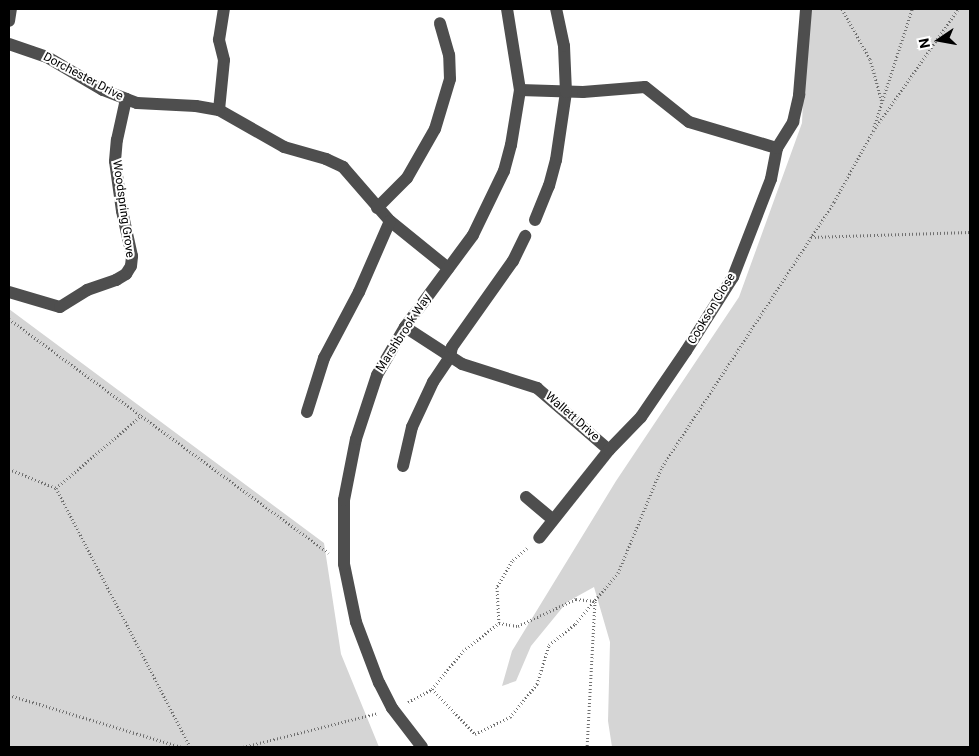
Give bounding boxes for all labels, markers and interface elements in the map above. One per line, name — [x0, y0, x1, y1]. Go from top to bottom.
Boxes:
north arrow — [914, 15, 964, 65]
text: N — [915, 37, 933, 50]
street label: Dorchester Drive — [41, 50, 125, 104]
street label: Woodspring Grove — [109, 159, 137, 259]
street label: Cookson Close — [685, 271, 739, 347]
street label: Marshbrook Way — [373, 291, 435, 375]
street label: Wallett Drive — [542, 390, 602, 444]

